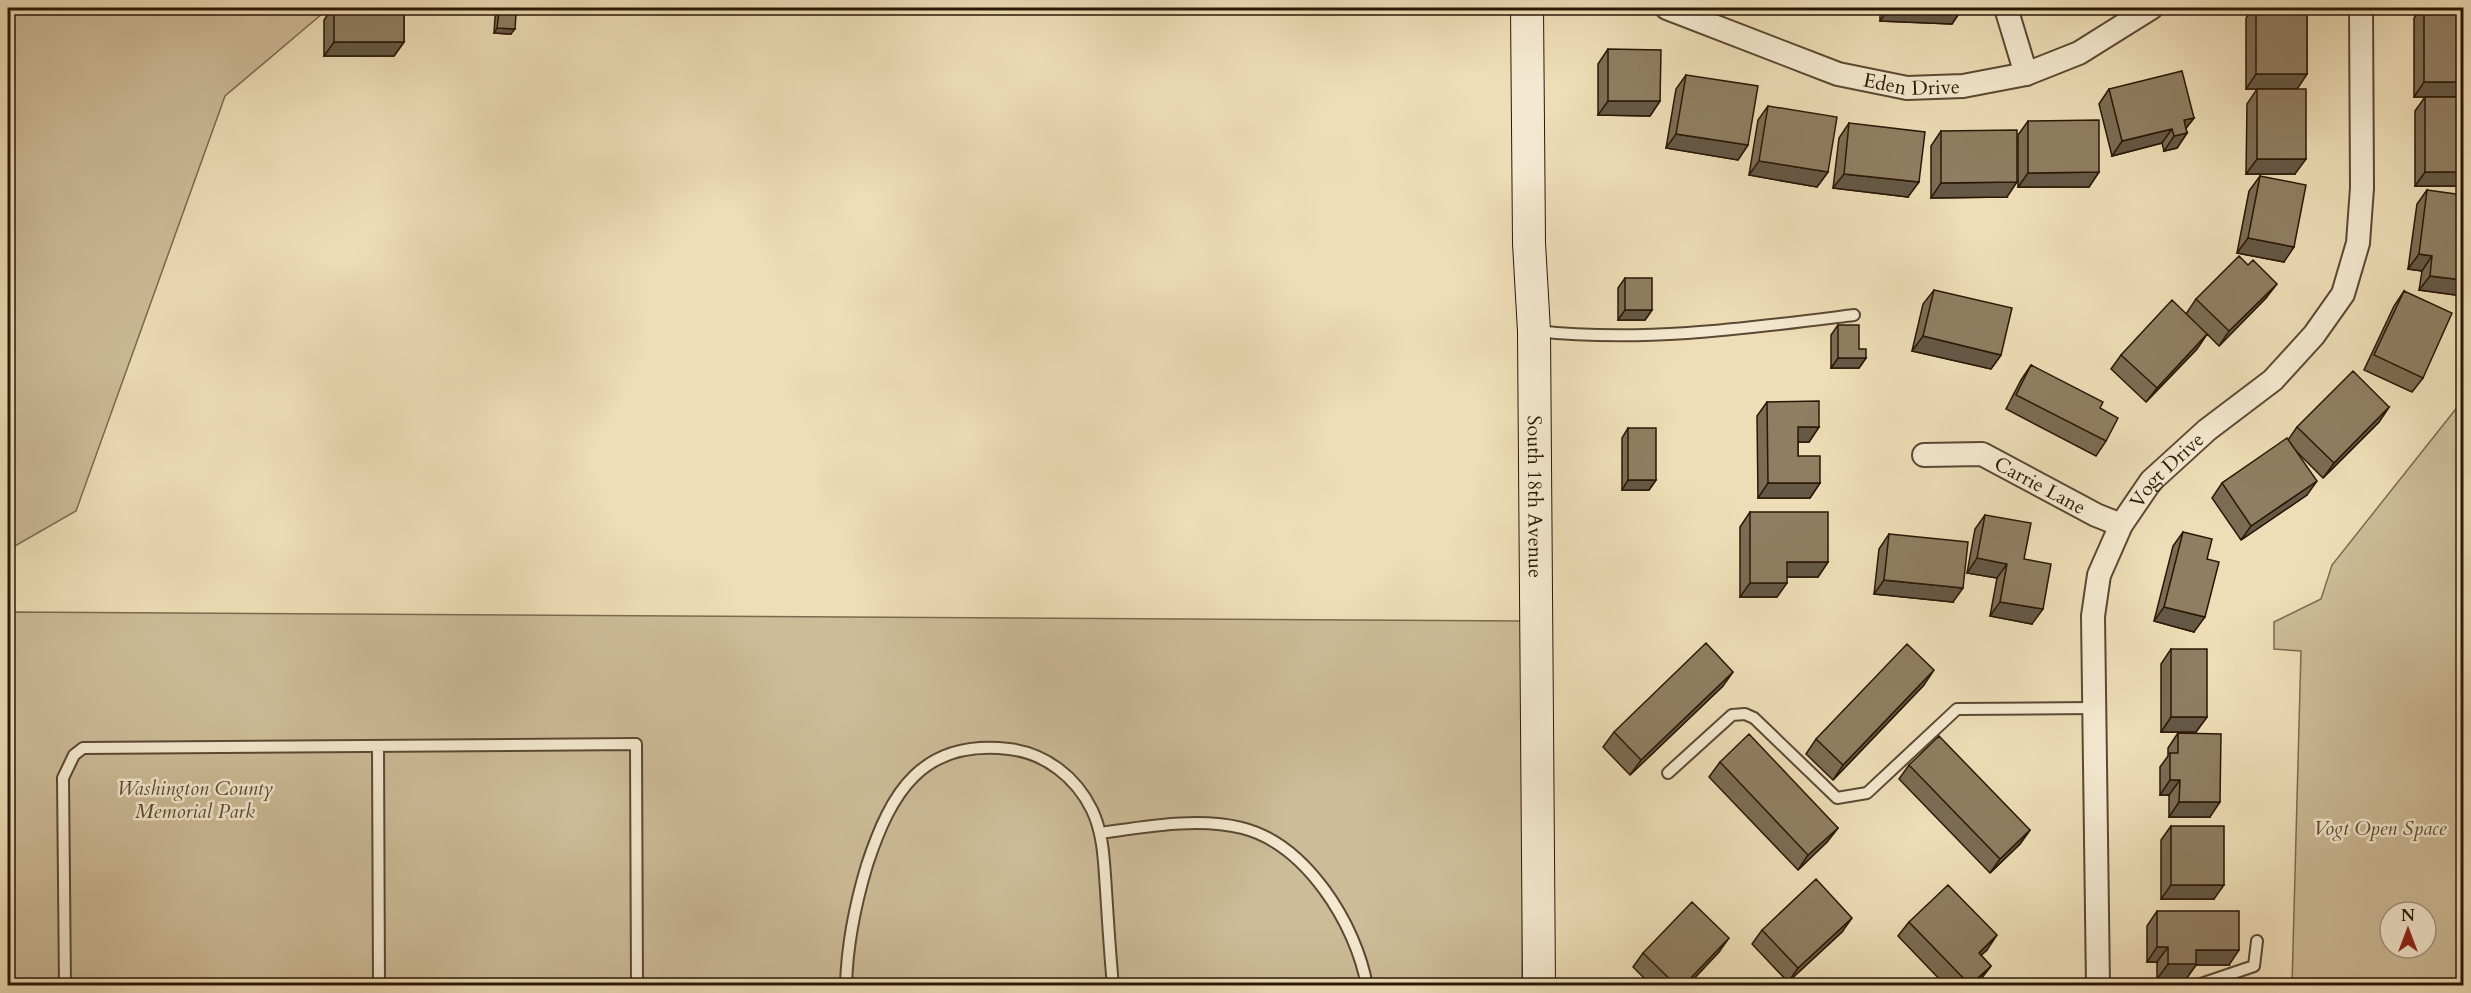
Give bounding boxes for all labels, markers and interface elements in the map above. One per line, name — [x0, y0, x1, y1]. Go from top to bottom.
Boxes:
street label: Eden Drive — [1861, 66, 1960, 102]
street label: South 18th Avenue — [1521, 415, 1549, 578]
street label: Vogt Drive — [2123, 426, 2210, 513]
street label: Carrie Lane — [1990, 450, 2091, 521]
park label: Washington County Memorial Park — [117, 775, 273, 825]
park label: Vogt Open Space — [2314, 815, 2447, 842]
north arrow — [2378, 900, 2438, 960]
text: N — [2401, 905, 2415, 927]

